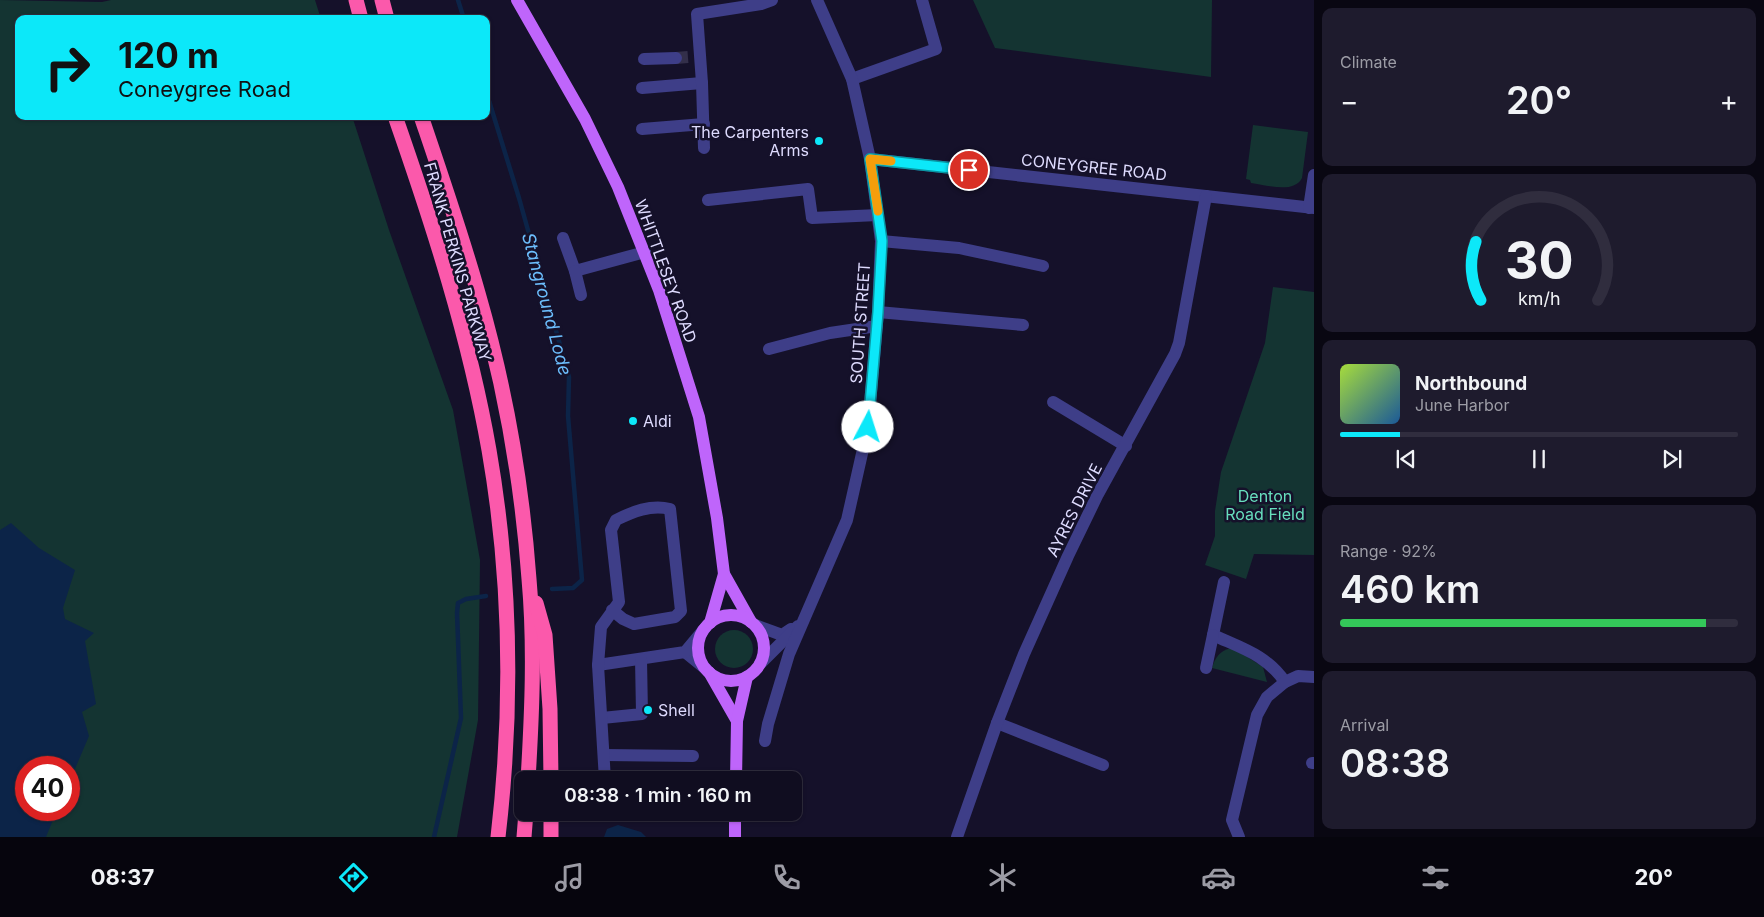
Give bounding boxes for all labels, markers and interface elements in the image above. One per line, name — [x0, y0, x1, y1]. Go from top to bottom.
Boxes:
text: 120 m — [118, 34, 219, 76]
icon: right — [35, 35, 100, 100]
text: Climate — [1340, 52, 1397, 72]
text: Coneygree Road — [118, 76, 291, 102]
text: 20° — [1506, 77, 1572, 123]
text: − — [1340, 84, 1359, 118]
text: + — [1719, 84, 1738, 118]
place label: The Carpenters Arms — [691, 122, 809, 160]
marker: The Carpenters Arms — [813, 135, 825, 147]
pin — [948, 149, 990, 191]
street label: CONEYGREE ROAD — [1020, 149, 1168, 185]
icon: arrive — [955, 156, 983, 184]
street label: FRANK PERKINS PARKWAY — [420, 160, 496, 364]
street label: WHITTLESEY ROAD — [631, 197, 701, 345]
text: 30 — [1505, 229, 1573, 292]
water label: Stanground Lode — [518, 230, 576, 378]
street label: SOUTH STREET — [846, 262, 874, 384]
text: km/h — [1518, 288, 1560, 309]
text: Northbound — [1415, 372, 1527, 395]
text: June Harbor — [1415, 395, 1509, 415]
position arrow — [841, 400, 893, 452]
place label: Aldi — [643, 411, 672, 431]
marker: Aldi — [627, 415, 639, 427]
icon: previous — [1392, 445, 1420, 473]
icon: pause — [1525, 445, 1553, 473]
icon: next — [1658, 445, 1686, 473]
street label: AYRES DRIVE — [1042, 460, 1106, 560]
park label: Denton Road Field — [1225, 486, 1305, 524]
text: Range · 92% — [1340, 541, 1437, 561]
text: 460 km — [1340, 566, 1480, 612]
place label: Shell — [658, 700, 695, 720]
marker: Shell — [642, 704, 654, 716]
text: Arrival — [1340, 715, 1389, 735]
text: 08:38 — [1340, 740, 1450, 786]
speed limit sign: 40 — [15, 756, 80, 821]
text: 08:38 · 1 min · 160 m — [564, 784, 752, 807]
icon: directions — [336, 860, 371, 895]
icon: music — [552, 860, 587, 895]
icon: phone — [769, 860, 804, 895]
icon: climate — [985, 860, 1020, 895]
icon: car — [1201, 860, 1236, 895]
icon: filters — [1418, 860, 1453, 895]
text: 08:37 — [91, 864, 154, 890]
text: 20° — [1634, 864, 1673, 890]

